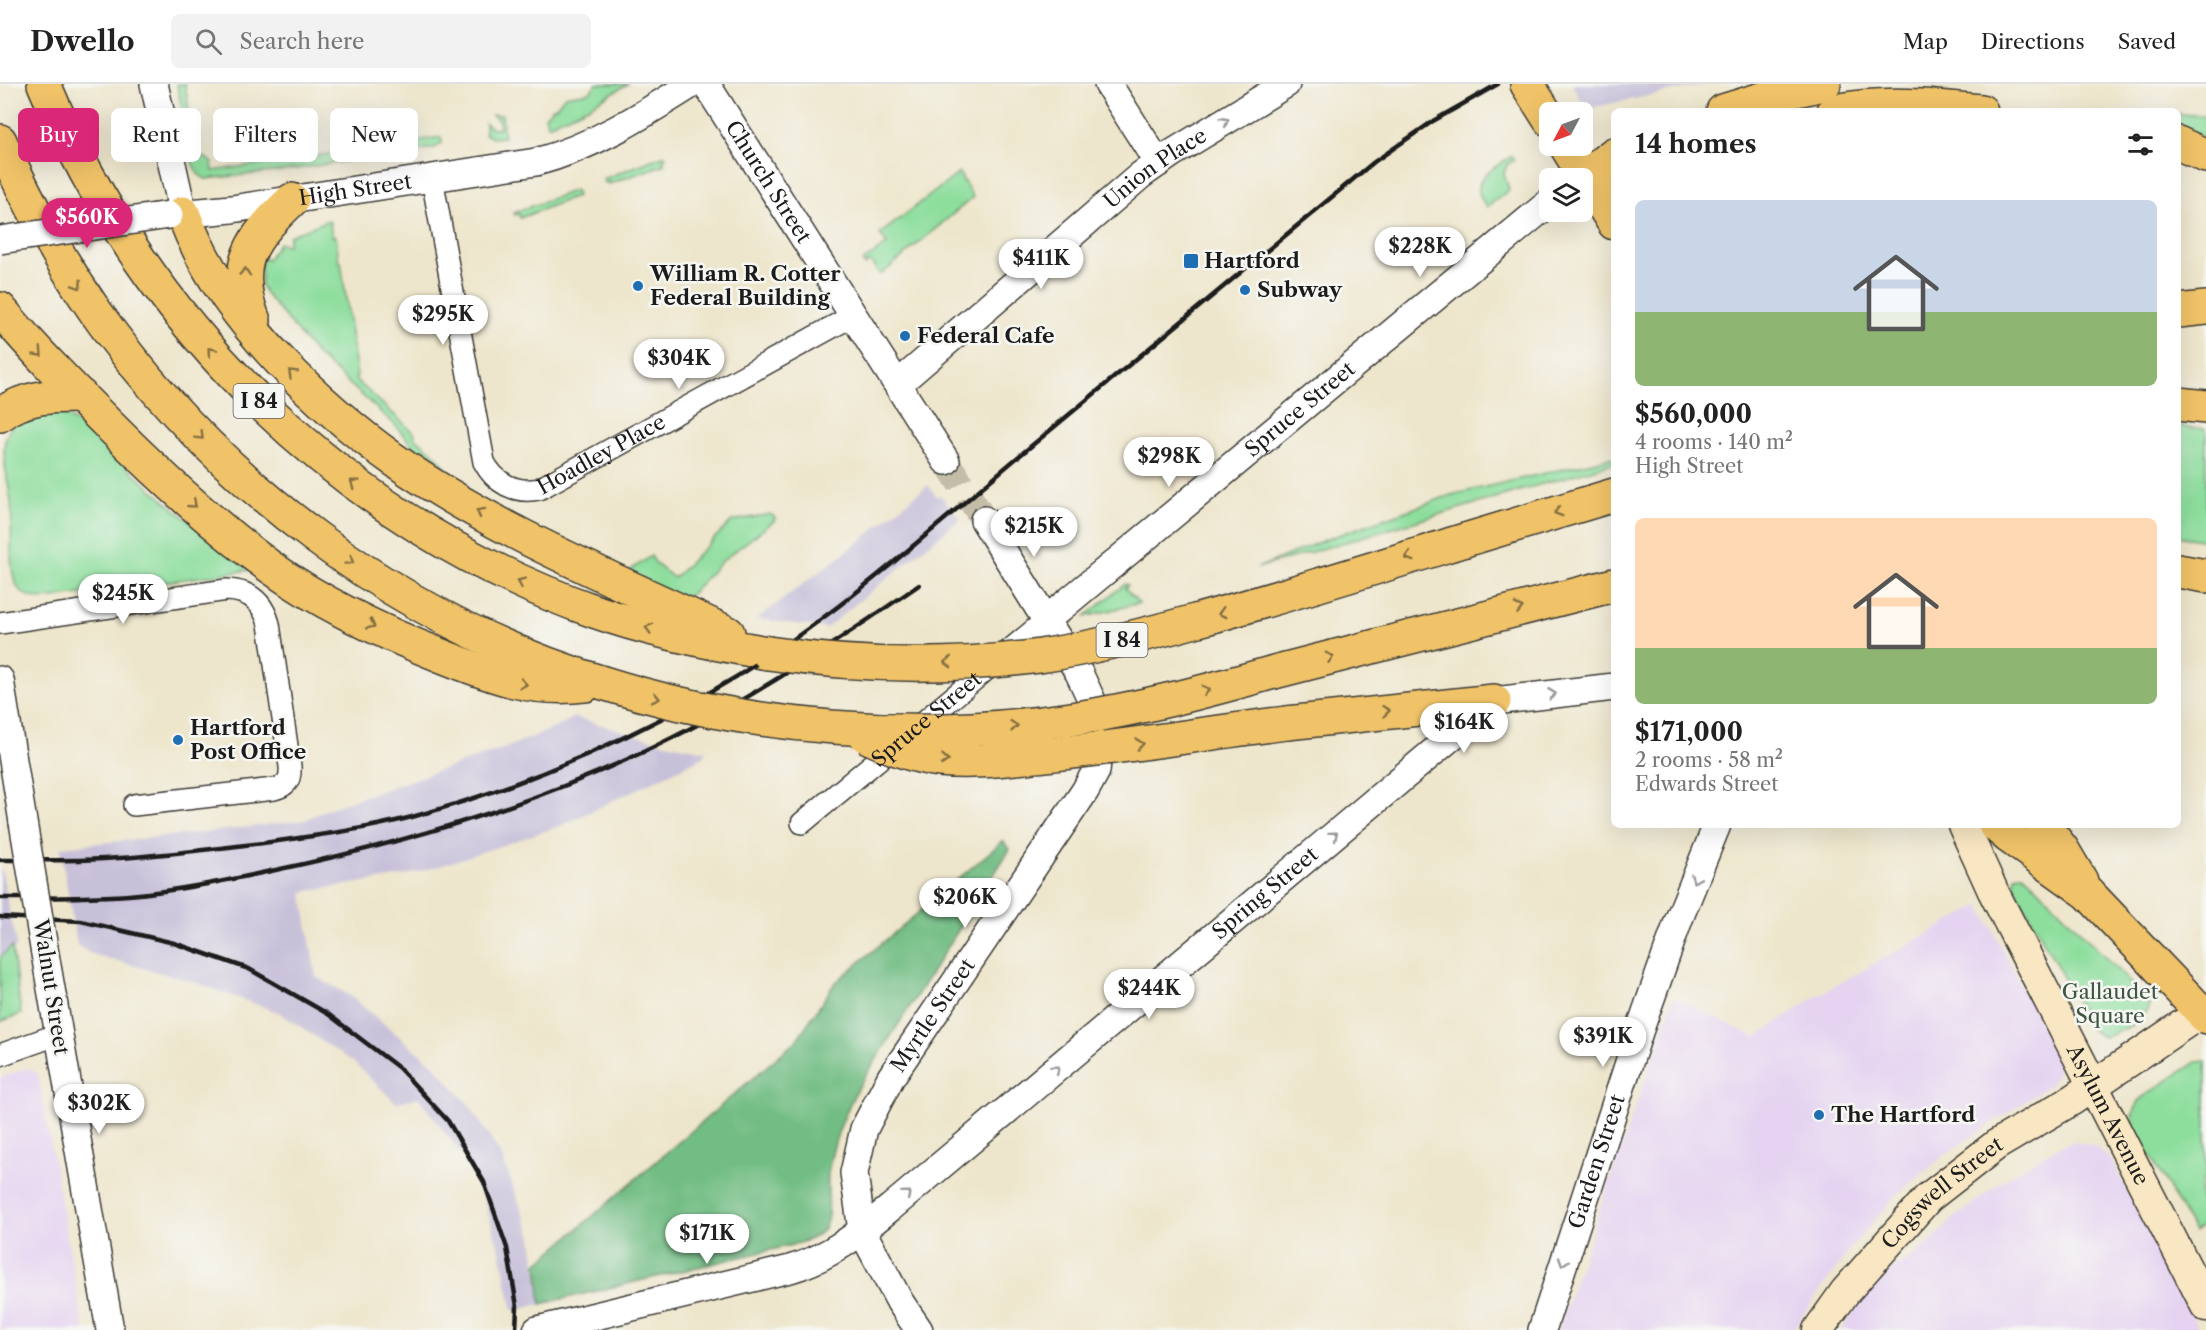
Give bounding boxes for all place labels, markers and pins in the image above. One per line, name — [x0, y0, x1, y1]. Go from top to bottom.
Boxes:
pin: $560K — [45, 198, 129, 249]
pin: $228K — [1378, 227, 1462, 278]
pin: $411K — [999, 239, 1083, 290]
place label: Hartford — [1204, 248, 1300, 273]
marker: Hartford — [1182, 252, 1200, 270]
place label: William R. Cotter Federal Building — [649, 261, 841, 310]
place label: Subway — [1257, 277, 1343, 302]
marker: William R. Cotter Federal Building — [631, 279, 645, 293]
marker: Subway — [1238, 283, 1252, 297]
pin: $295K — [401, 295, 485, 346]
place label: Federal Cafe — [917, 323, 1055, 348]
marker: Federal Cafe — [898, 329, 912, 343]
pin: $304K — [637, 339, 721, 390]
pin: $298K — [1127, 437, 1211, 488]
pin: $215K — [992, 507, 1076, 558]
pin: $245K — [81, 574, 165, 625]
pin: $164K — [1422, 703, 1506, 754]
place label: Hartford Post Office — [190, 715, 306, 764]
marker: Hartford Post Office — [171, 733, 185, 747]
pin: $206K — [923, 878, 1007, 929]
pin: $244K — [1107, 969, 1191, 1020]
pin: $391K — [1561, 1017, 1645, 1068]
pin: $302K — [57, 1084, 141, 1135]
place label: The Hartford — [1831, 1102, 1975, 1127]
marker: The Hartford — [1812, 1108, 1826, 1122]
pin: $171K — [665, 1214, 749, 1265]

